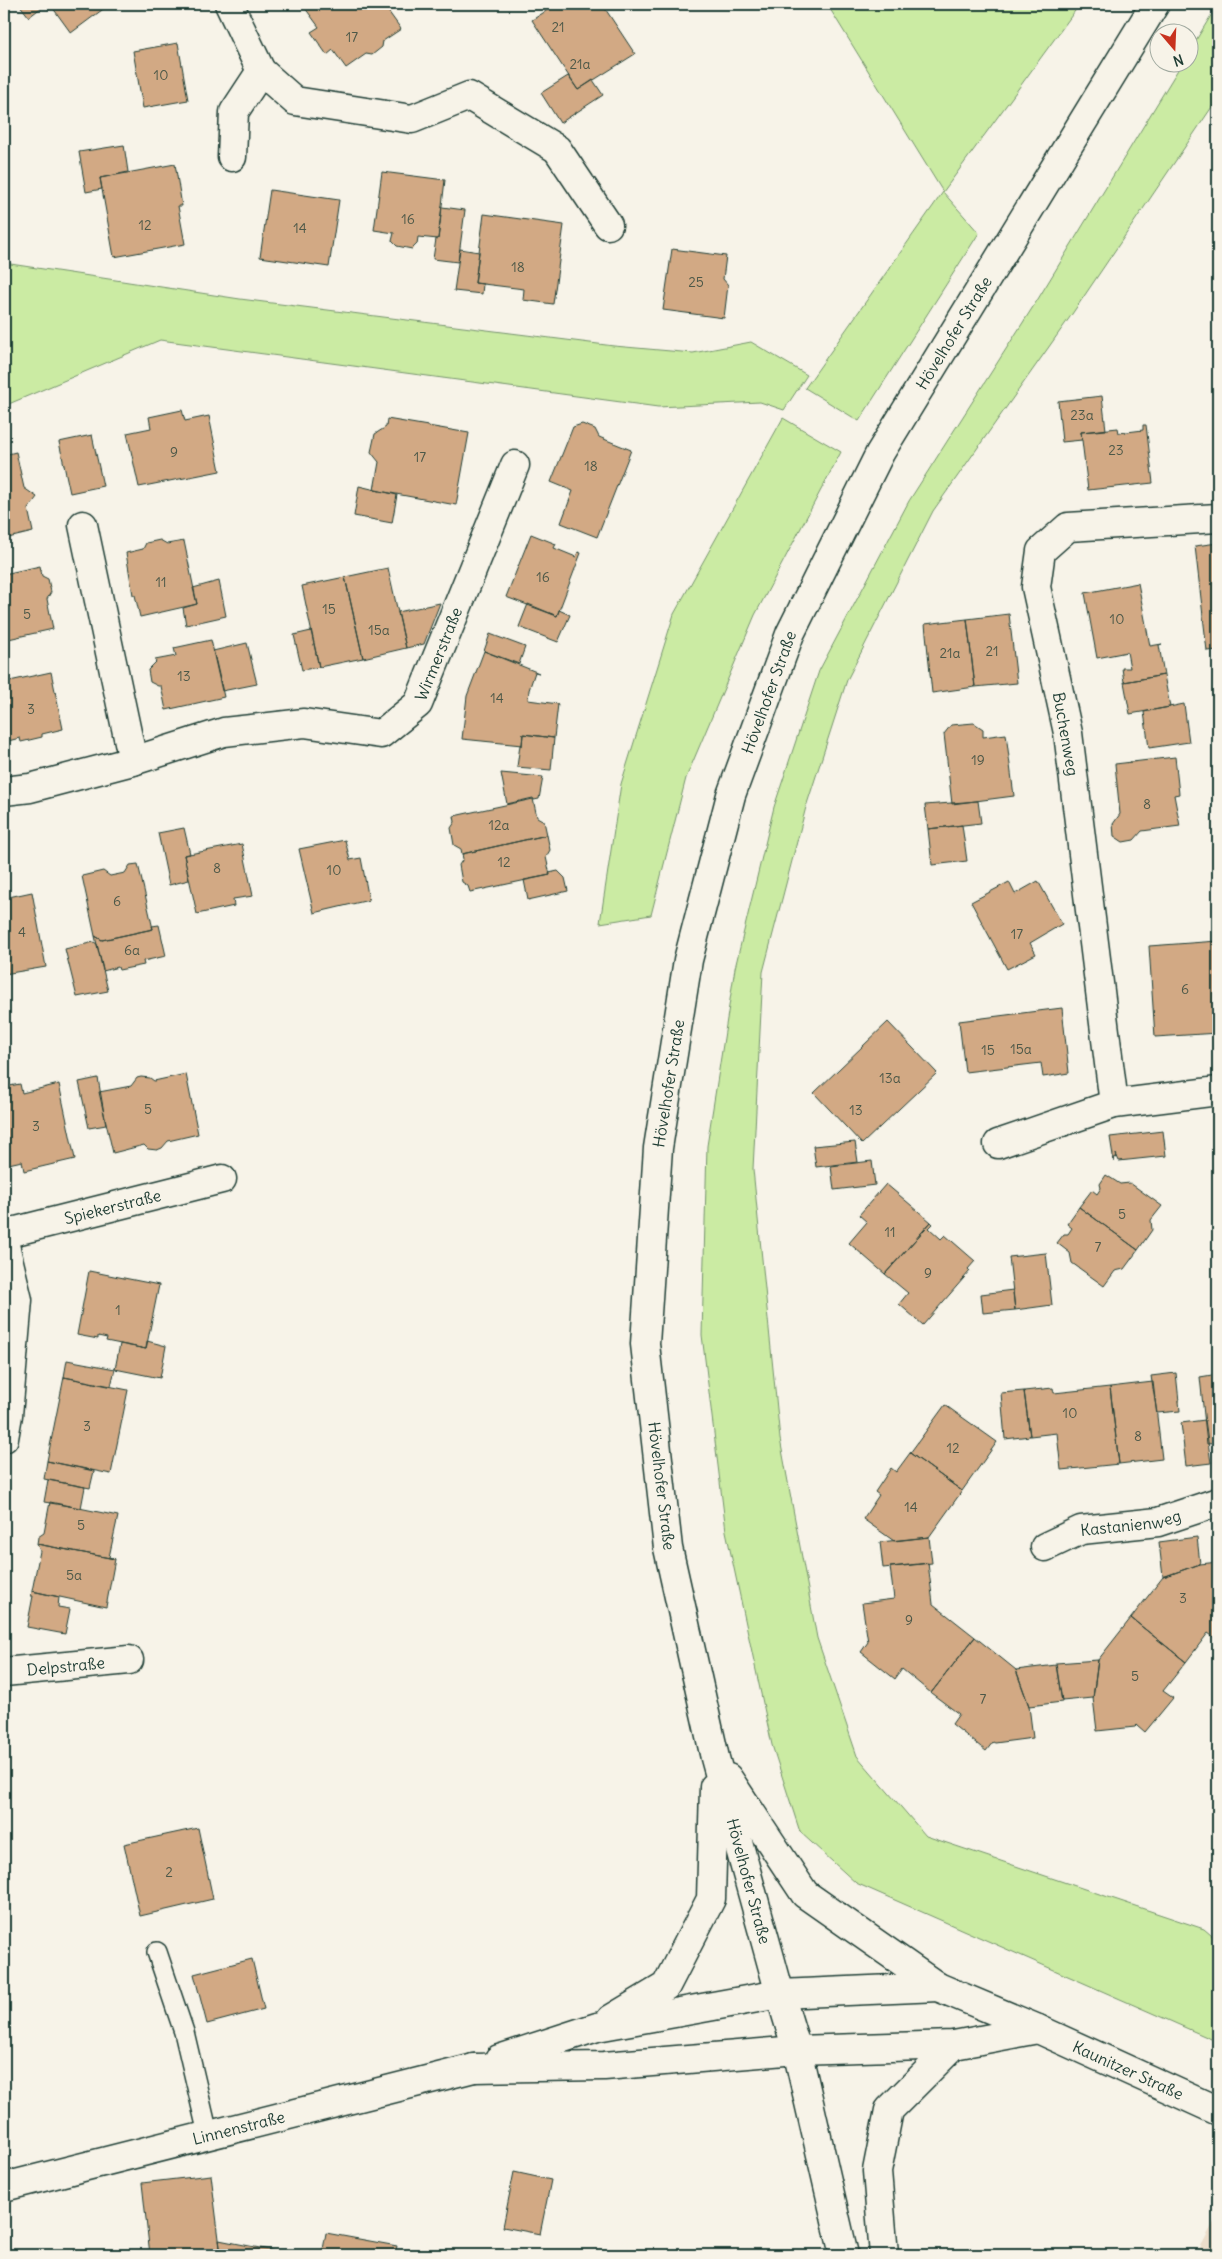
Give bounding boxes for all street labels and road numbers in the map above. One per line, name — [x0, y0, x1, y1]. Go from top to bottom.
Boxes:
street label: Hövelhofer Straße — [911, 272, 996, 393]
street label: Wirmerstraße — [410, 604, 466, 704]
street label: Hövelhofer Straße — [737, 628, 800, 756]
street label: Buchenweg — [1049, 690, 1083, 778]
street label: Hövelhofer Straße — [648, 1018, 688, 1149]
street label: Spiekerstraße — [62, 1185, 163, 1228]
street label: Hövelhofer Straße — [644, 1421, 680, 1551]
street label: Kastanienweg — [1079, 1505, 1183, 1540]
street label: Delpstraße — [26, 1652, 106, 1680]
street label: Hövelhofer Straße — [723, 1816, 775, 1946]
street label: Kaunitzer Straße — [1070, 2036, 1187, 2104]
street label: Linnenstraße — [190, 2106, 287, 2149]

